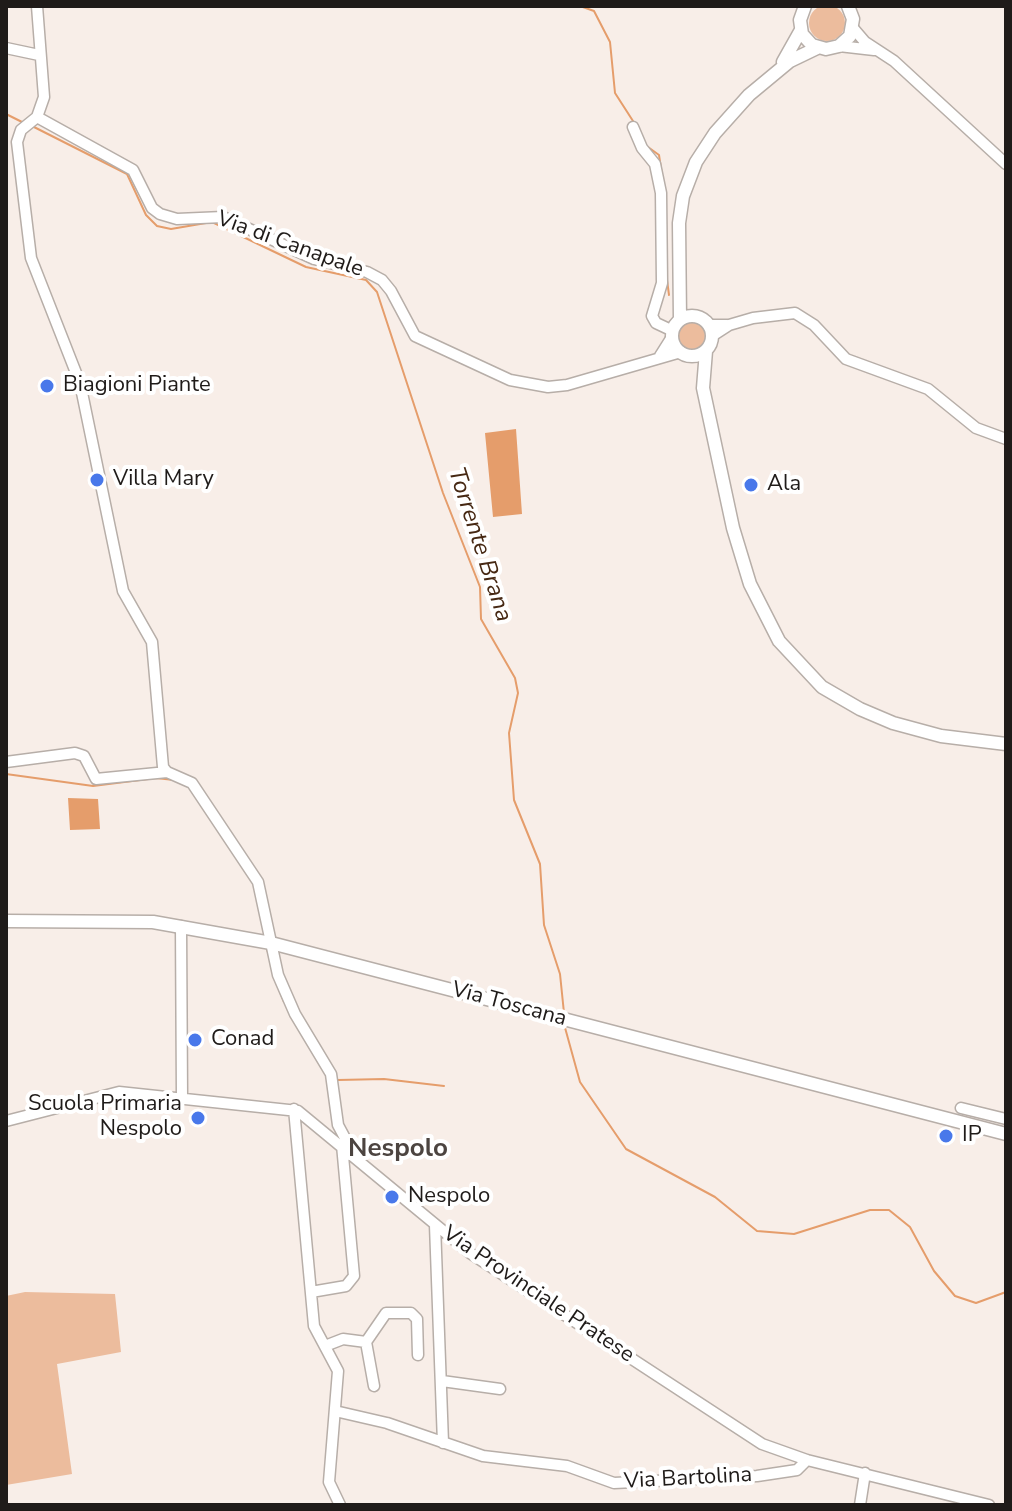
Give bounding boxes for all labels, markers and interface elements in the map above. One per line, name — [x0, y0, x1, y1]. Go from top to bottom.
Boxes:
street label: Via di Canapale — [213, 206, 367, 284]
place label: Biagioni Piante — [63, 373, 211, 399]
marker: Biagioni Piante — [38, 377, 56, 395]
water label: Torrente Brana — [441, 464, 517, 626]
place label: Villa Mary — [113, 467, 214, 493]
marker: Villa Mary — [88, 471, 106, 489]
place label: Ala — [767, 472, 801, 498]
marker: Ala — [742, 476, 760, 494]
street label: Via Toscana — [449, 977, 569, 1033]
place label: Conad — [211, 1027, 274, 1053]
marker: Conad — [186, 1031, 204, 1049]
place label: Scuola Primaria Nespolo — [28, 1092, 182, 1144]
marker: Scuola Primaria Nespolo — [189, 1109, 207, 1127]
place label: IP — [962, 1123, 982, 1149]
marker: IP — [937, 1127, 955, 1145]
district label: Nespolo — [348, 1134, 448, 1166]
place label: Nespolo — [408, 1184, 490, 1210]
marker: Nespolo — [383, 1188, 401, 1206]
street label: Via Provinciale Pratese — [437, 1221, 639, 1369]
street label: Via Bartolina — [623, 1462, 753, 1496]

